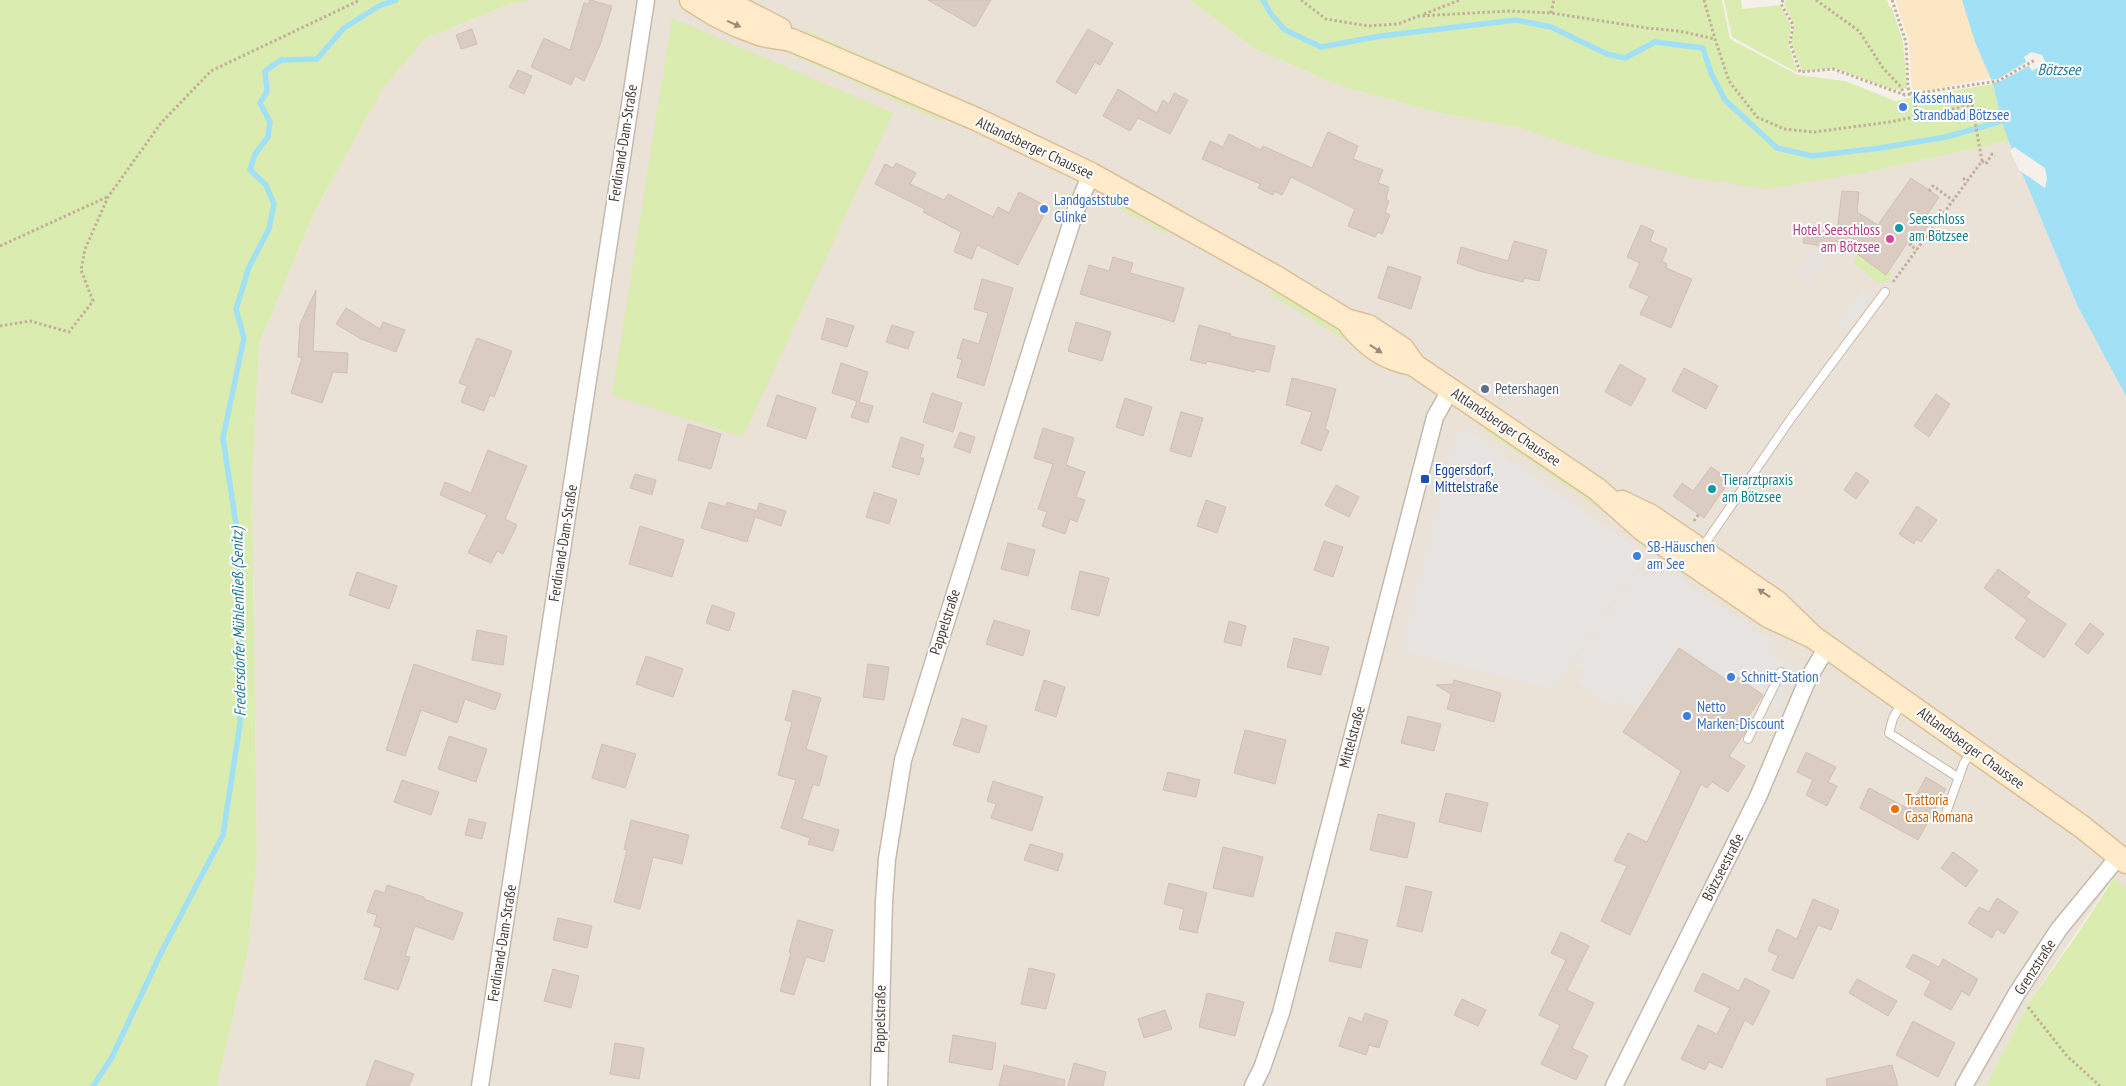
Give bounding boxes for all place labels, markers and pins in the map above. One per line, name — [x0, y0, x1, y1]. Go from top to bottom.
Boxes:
place label: Kassenhaus Strandbad Bötzsee — [1913, 88, 2009, 124]
marker: Kassenhaus Strandbad Bötzsee — [1897, 101, 1909, 113]
place label: Landgaststube Glinke — [1054, 190, 1129, 226]
marker: Landgaststube Glinke — [1038, 203, 1050, 215]
place label: Seeschloss am Bötzsee — [1909, 209, 1968, 245]
place label: Hotel Seeschloss am Bötzsee — [1793, 220, 1880, 256]
marker: Seeschloss am Bötzsee — [1893, 222, 1905, 234]
marker: Hotel Seeschloss am Bötzsee — [1884, 233, 1896, 245]
place label: Petershagen — [1495, 379, 1559, 398]
marker: Petershagen — [1479, 383, 1491, 395]
place label: Eggersdorf, Mittelstraße — [1435, 460, 1498, 496]
place label: Tierarztpraxis am Bötzsee — [1722, 470, 1793, 506]
marker: Eggersdorf, Mittelstraße — [1419, 473, 1431, 485]
marker: Tierarztpraxis am Bötzsee — [1706, 483, 1718, 495]
place label: SB-Häuschen am See — [1647, 537, 1715, 573]
marker: SB-Häuschen am See — [1631, 550, 1643, 562]
place label: Schnitt-Station — [1741, 667, 1818, 686]
marker: Schnitt-Station — [1725, 671, 1737, 683]
place label: Netto Marken-Discount — [1697, 697, 1784, 733]
marker: Netto Marken-Discount — [1681, 710, 1693, 722]
place label: Trattoria Casa Romana — [1905, 790, 1973, 826]
marker: Trattoria Casa Romana — [1889, 803, 1901, 815]

